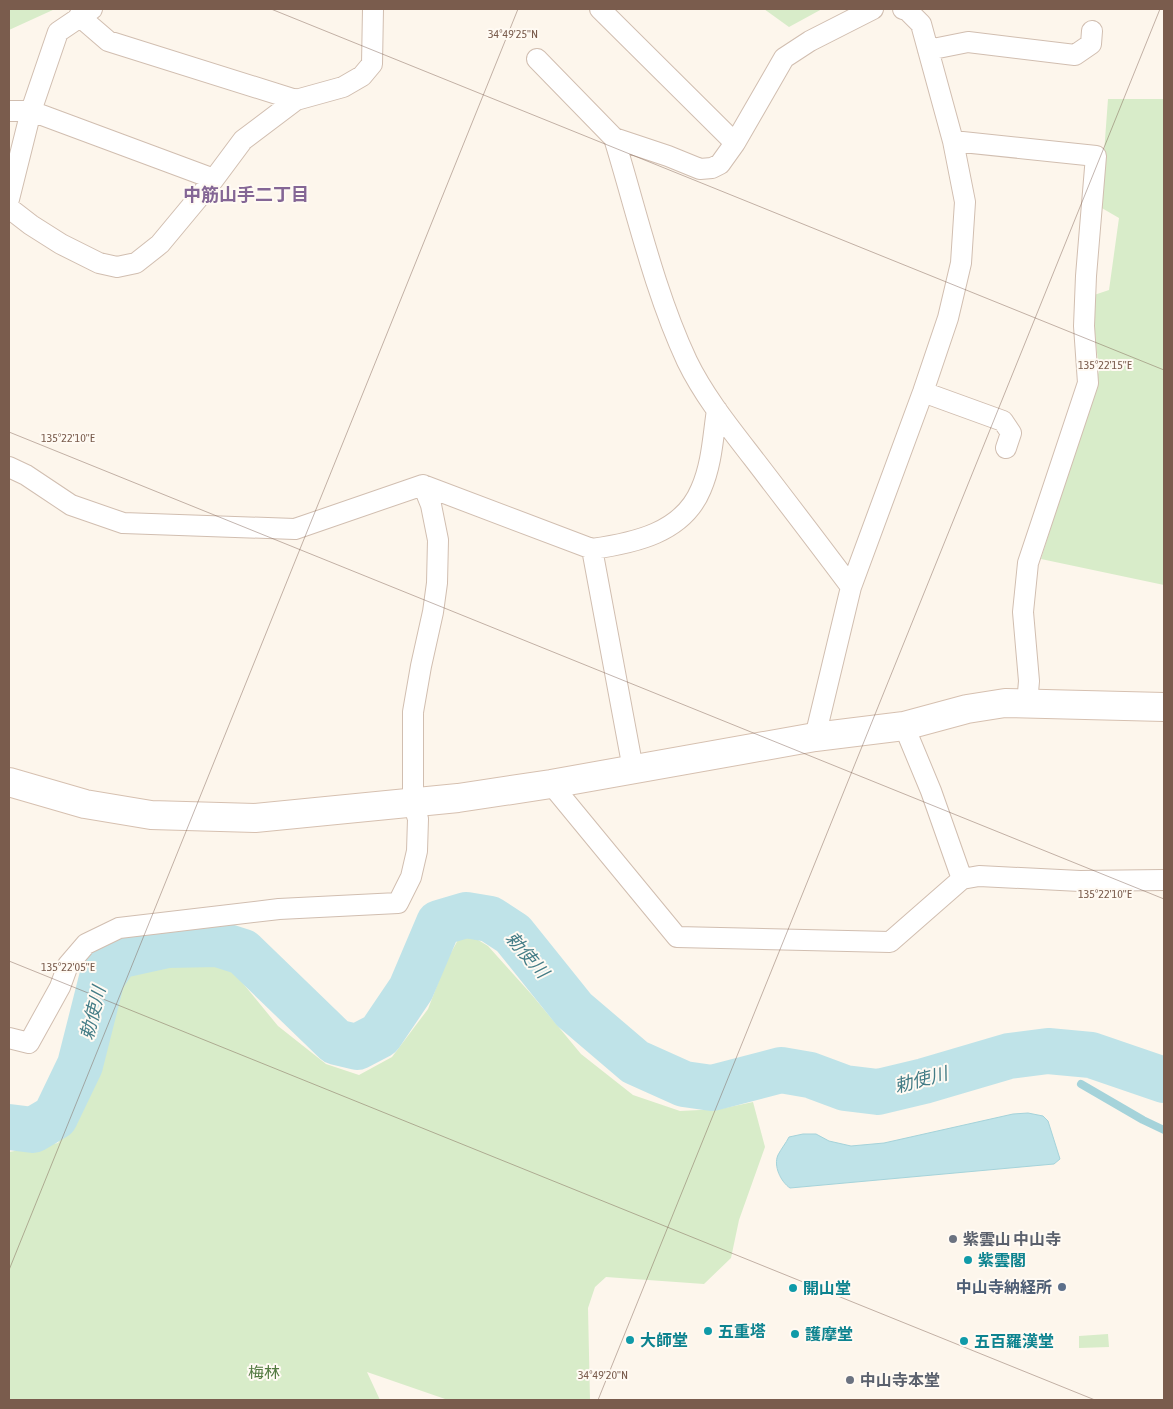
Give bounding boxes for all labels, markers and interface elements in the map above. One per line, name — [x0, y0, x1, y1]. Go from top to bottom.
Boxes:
text: 34°49'25"N — [488, 27, 538, 41]
district label: 中筋山手二丁目 — [183, 184, 309, 205]
text: 135°22'15"E — [1078, 358, 1132, 372]
text: 135°22'10"E — [41, 431, 95, 445]
text: 135°22'10"E — [1078, 887, 1132, 901]
water label: 勅使川 — [502, 927, 554, 983]
text: 135°22'05"E — [41, 960, 95, 974]
water label: 勅使川 — [76, 982, 110, 1042]
water label: 勅使川 — [892, 1062, 952, 1097]
place label: 紫雲山 中山寺 — [963, 1230, 1061, 1248]
marker: 紫雲山 中山寺 — [947, 1233, 959, 1245]
place label: 紫雲閣 — [978, 1251, 1026, 1269]
marker: 紫雲閣 — [962, 1254, 974, 1266]
place label: 中山寺納経所 — [956, 1278, 1052, 1296]
place label: 開山堂 — [803, 1279, 851, 1297]
marker: 中山寺納経所 — [1056, 1281, 1068, 1293]
marker: 開山堂 — [787, 1282, 799, 1294]
place label: 五重塔 — [718, 1322, 766, 1340]
marker: 五重塔 — [702, 1325, 714, 1337]
place label: 護摩堂 — [805, 1325, 853, 1343]
marker: 護摩堂 — [789, 1328, 801, 1340]
place label: 大師堂 — [640, 1331, 688, 1349]
place label: 五百羅漢堂 — [974, 1332, 1054, 1350]
marker: 大師堂 — [624, 1334, 636, 1346]
marker: 五百羅漢堂 — [958, 1335, 970, 1347]
park label: 梅林 — [248, 1363, 280, 1381]
text: 34°49'20"N — [578, 1368, 628, 1382]
place label: 中山寺本堂 — [860, 1371, 940, 1389]
marker: 中山寺本堂 — [844, 1374, 856, 1386]

